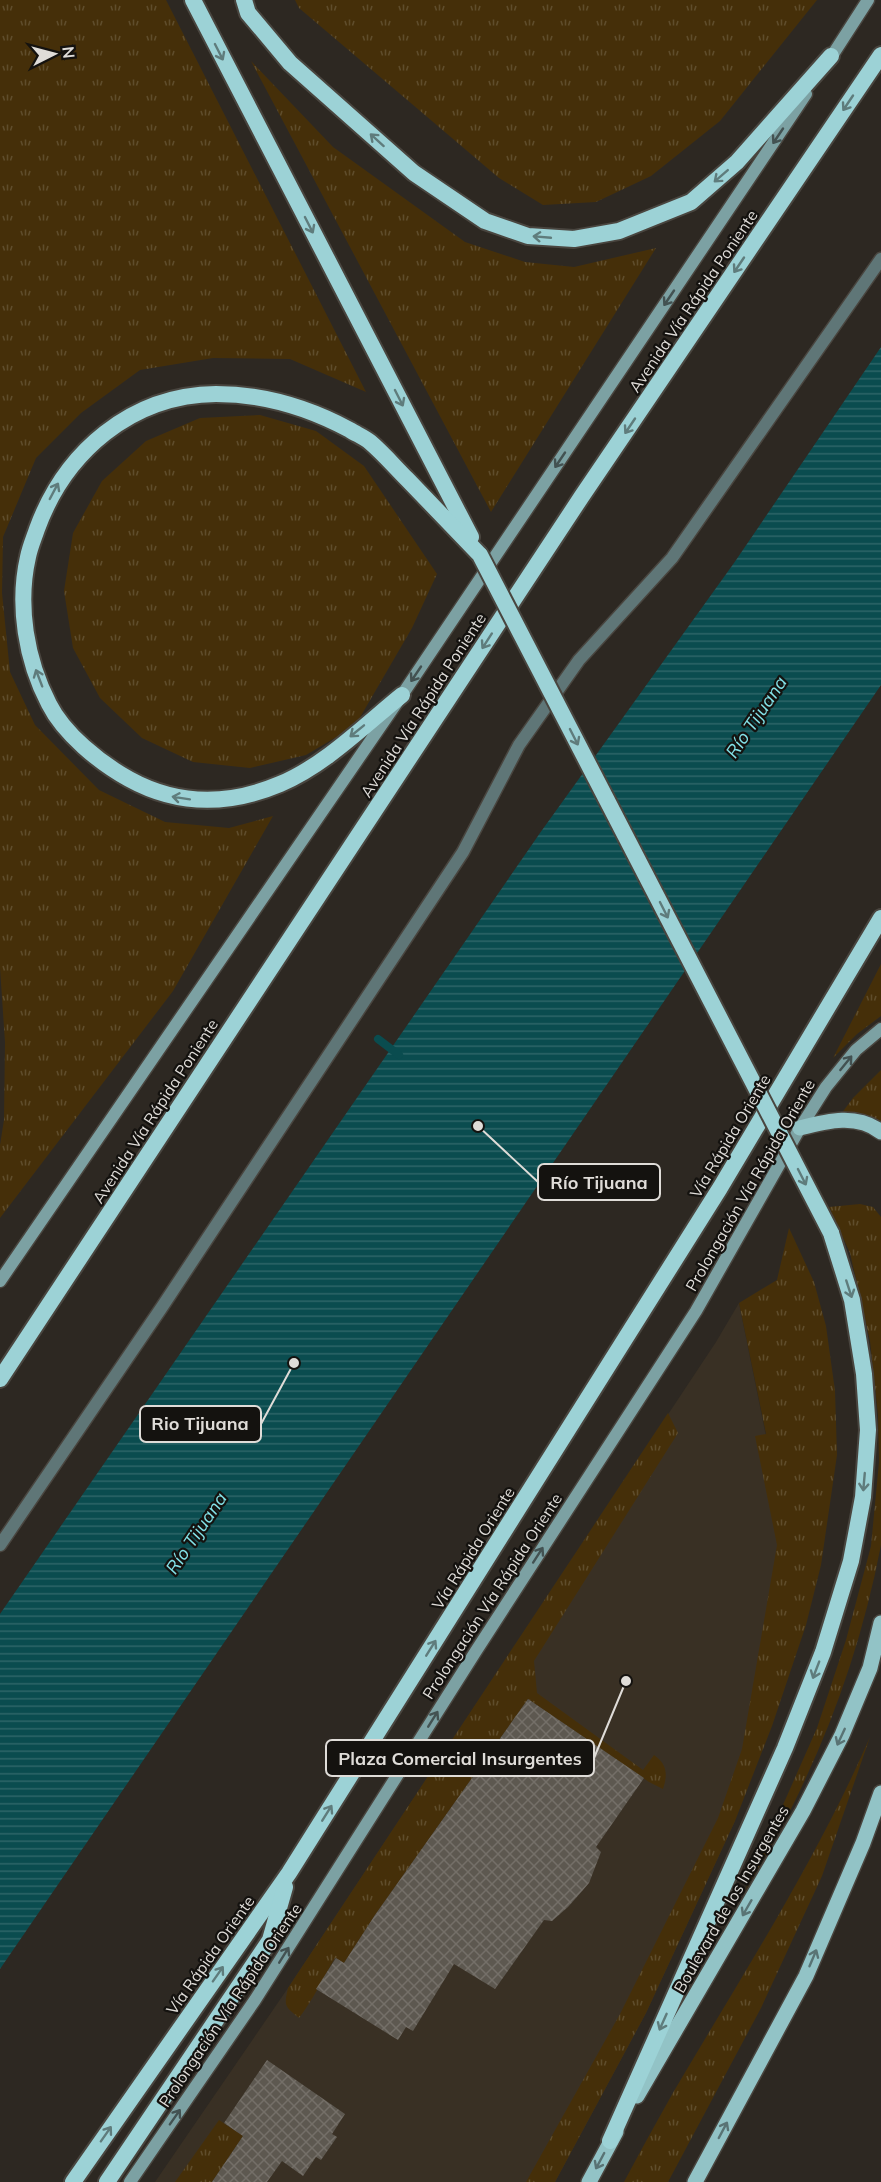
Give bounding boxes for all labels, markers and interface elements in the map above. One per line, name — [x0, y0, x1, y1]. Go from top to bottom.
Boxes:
north arrow — [24, 24, 84, 84]
one-way arrow — [214, 43, 226, 61]
text: N — [58, 45, 79, 59]
one-way arrow — [842, 94, 854, 111]
one-way arrow — [771, 128, 784, 145]
one-way arrow — [369, 133, 384, 147]
one-way arrow — [714, 169, 729, 183]
street label: Avenida Vía Rápida Poniente — [624, 206, 762, 396]
one-way arrow — [303, 216, 315, 233]
one-way arrow — [532, 231, 552, 242]
one-way arrow — [733, 256, 745, 272]
one-way arrow — [663, 289, 675, 306]
one-way arrow — [394, 389, 405, 407]
one-way arrow — [623, 417, 635, 434]
one-way arrow — [554, 451, 566, 468]
one-way arrow — [48, 483, 60, 500]
street label: Avenida Vía Rápida Poniente — [356, 609, 490, 801]
one-way arrow — [480, 632, 492, 649]
one-way arrow — [410, 665, 422, 682]
one-way arrow — [33, 669, 44, 688]
water label: Río Tijuana — [720, 672, 792, 762]
one-way arrow — [349, 725, 365, 738]
one-way arrow — [569, 728, 581, 746]
one-way arrow — [172, 792, 191, 803]
one-way arrow — [659, 901, 670, 919]
street label: Avenida Vía Rápida Poniente — [88, 1015, 222, 1207]
one-way arrow — [839, 1055, 852, 1071]
street label: Vía Rápida Oriente — [685, 1071, 775, 1201]
street label: Prolongación Vía Rápida Oriente — [681, 1075, 819, 1295]
callout: Río Tijuana — [538, 1164, 660, 1200]
one-way arrow — [796, 1168, 808, 1185]
text: Río Tijuana — [550, 1171, 648, 1194]
one-way arrow — [844, 1279, 855, 1298]
callout: Rio Tijuana — [140, 1406, 261, 1442]
text: Rio Tijuana — [151, 1412, 249, 1435]
one-way arrow — [858, 1471, 869, 1491]
street label: Vía Rápida Oriente — [427, 1483, 519, 1613]
water label: Río Tijuana — [160, 1488, 232, 1578]
street label: Prolongación Vía Rápida Oriente — [418, 1489, 566, 1703]
one-way arrow — [532, 1547, 544, 1564]
one-way arrow — [425, 1640, 437, 1656]
one-way arrow — [810, 1660, 821, 1679]
one-way arrow — [427, 1711, 439, 1728]
one-way arrow — [834, 1728, 846, 1746]
callout: Plaza Comercial Insurgentes — [326, 1740, 594, 1776]
text: Plaza Comercial Insurgentes — [338, 1747, 582, 1770]
street label: Boulevard de los Insurgentes — [669, 1802, 793, 1996]
one-way arrow — [322, 1805, 334, 1822]
street label: Vía Rápida Oriente — [162, 1892, 258, 2018]
street label: Prolongación Vía Rápida Oriente — [154, 1899, 306, 2111]
one-way arrow — [740, 1899, 752, 1916]
one-way arrow — [278, 1947, 290, 1964]
one-way arrow — [808, 1949, 819, 1968]
one-way arrow — [212, 1967, 224, 1983]
one-way arrow — [657, 2013, 669, 2031]
one-way arrow — [169, 2109, 181, 2125]
one-way arrow — [718, 2122, 729, 2140]
one-way arrow — [100, 2126, 112, 2143]
one-way arrow — [593, 2152, 605, 2170]

